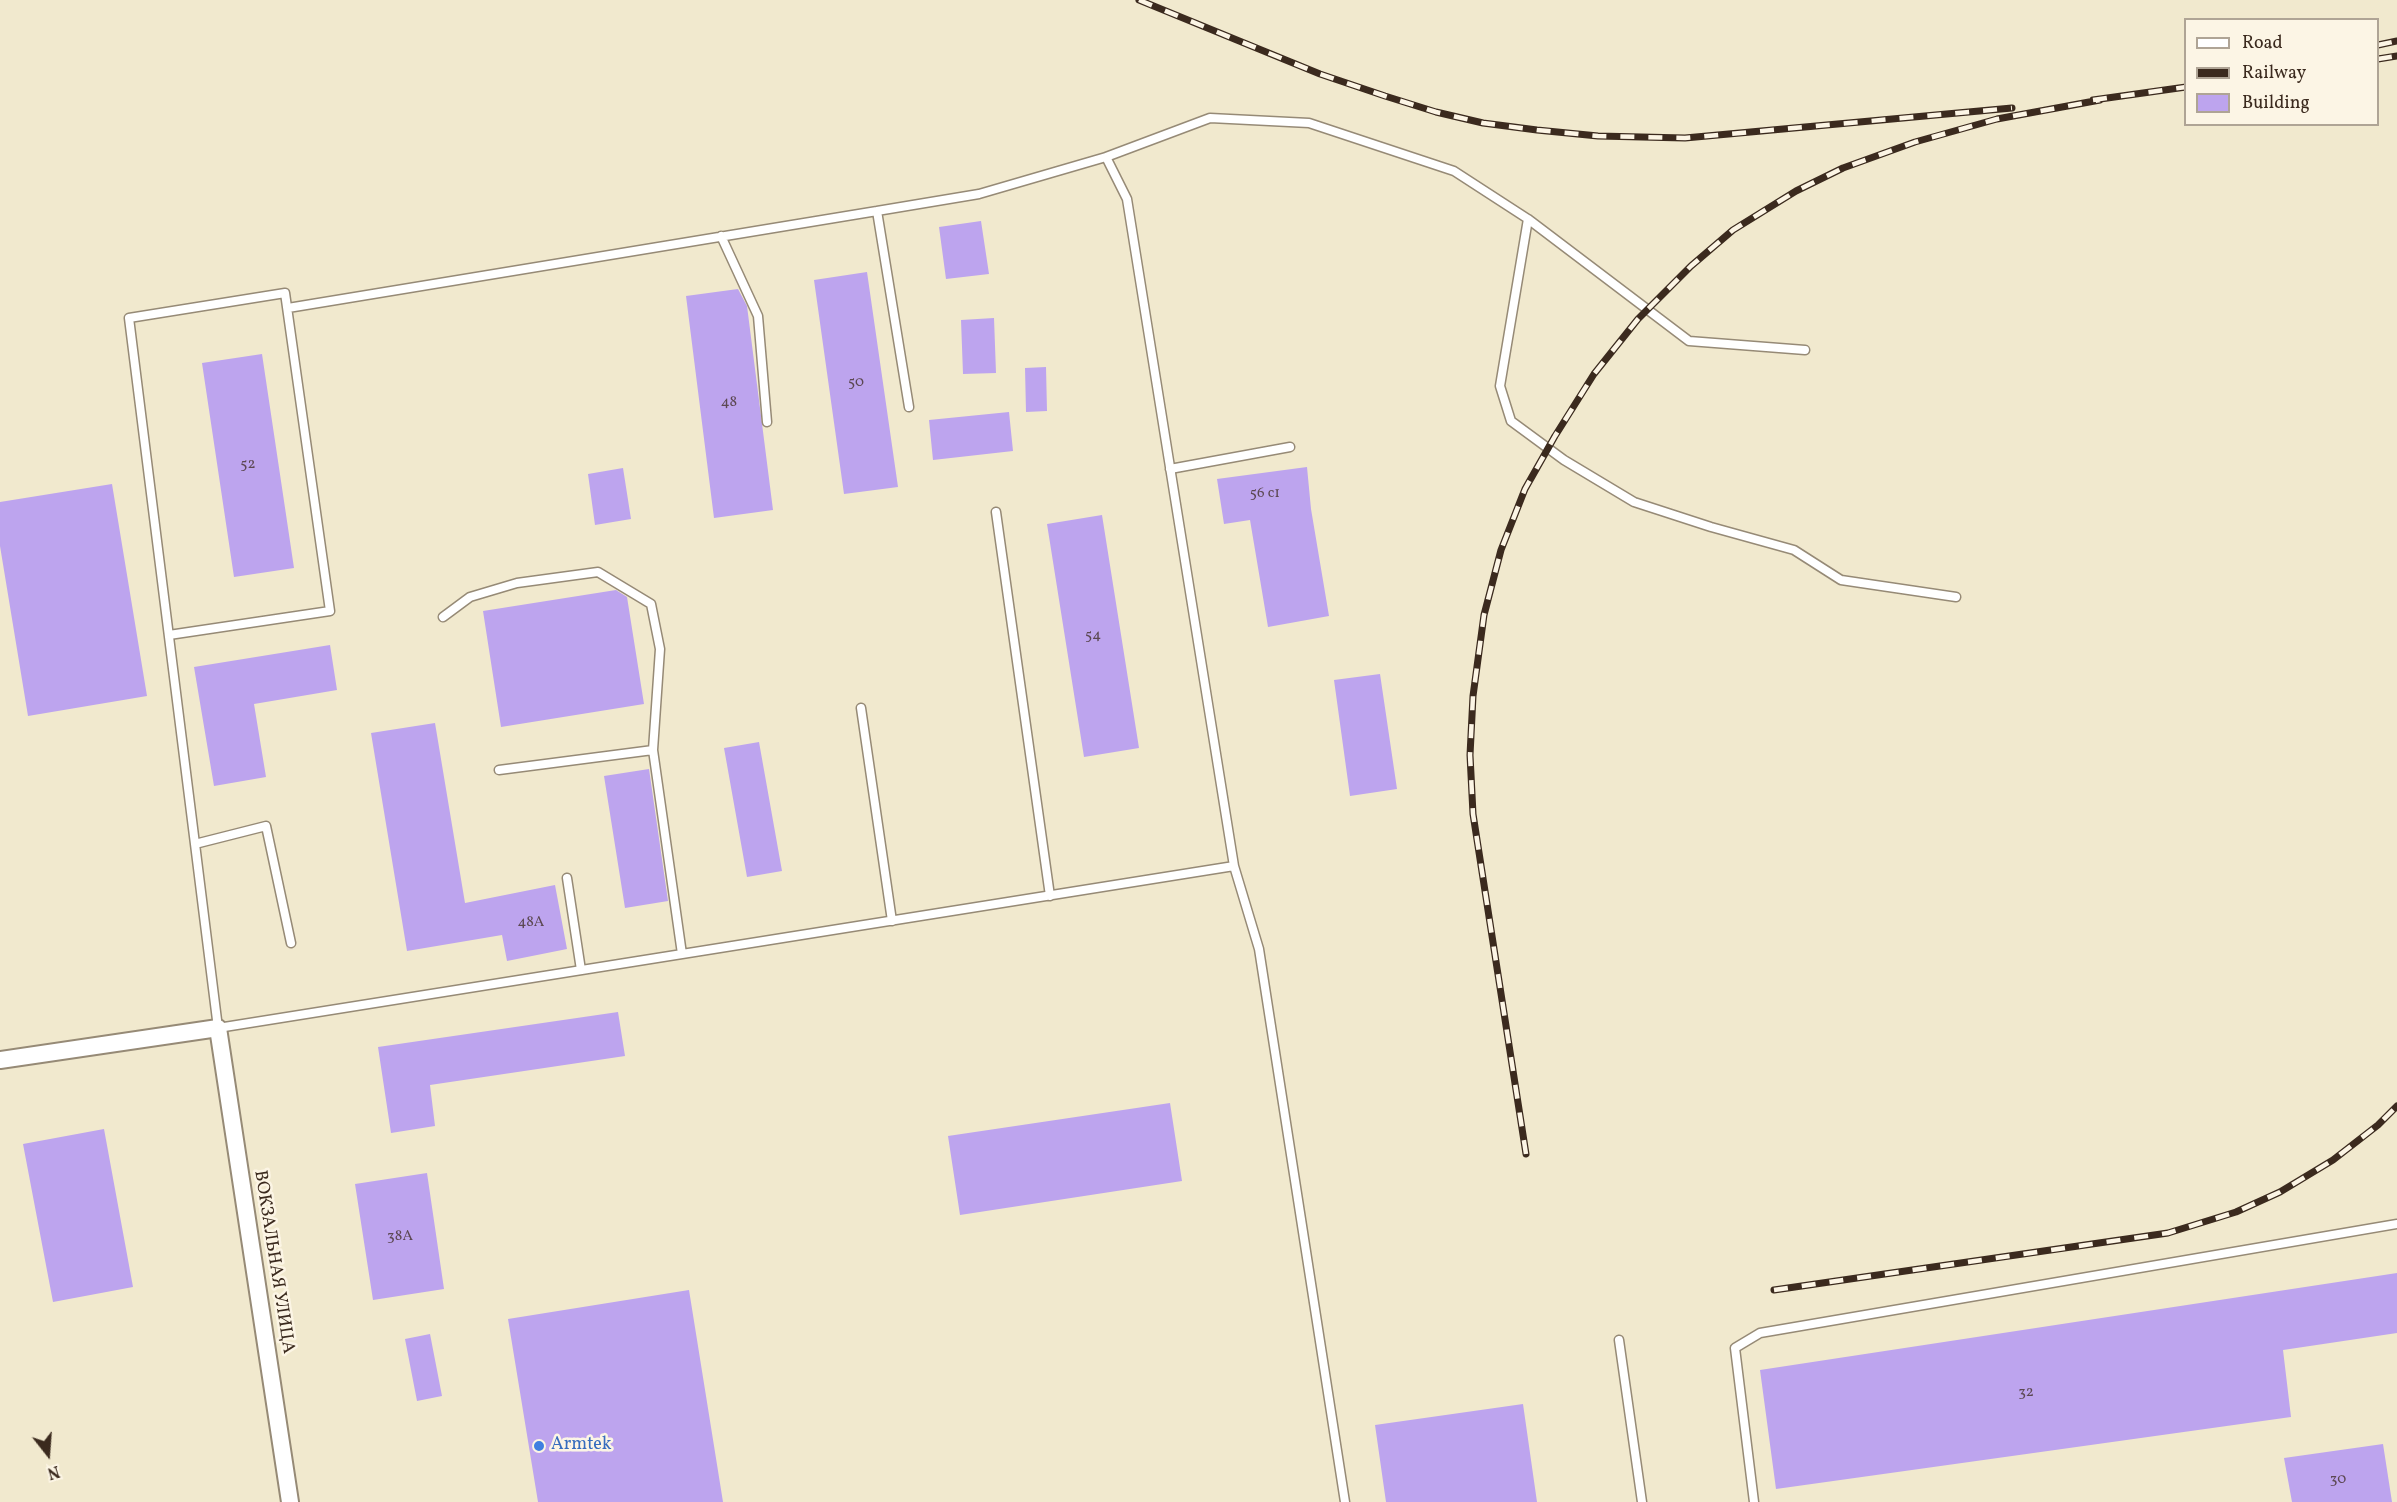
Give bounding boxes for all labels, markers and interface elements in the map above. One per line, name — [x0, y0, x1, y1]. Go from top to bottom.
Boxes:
legend — [2184, 18, 2379, 126]
text: Road — [2242, 31, 2283, 56]
text: Railway — [2242, 61, 2306, 86]
text: Building — [2242, 91, 2310, 116]
house number: 50 — [848, 374, 864, 392]
house number: 48 — [721, 394, 737, 412]
house number: 52 — [240, 456, 256, 474]
house number: 56 с1 — [1250, 485, 1280, 503]
house number: 54 — [1085, 627, 1101, 645]
house number: 48А — [518, 914, 544, 932]
street label: ВОКЗАЛЬНАЯ УЛИЦА — [248, 1169, 298, 1355]
house number: 38А — [387, 1228, 413, 1246]
house number: 32 — [2018, 1384, 2034, 1402]
north arrow — [18, 1424, 78, 1484]
place label: Armtek — [551, 1435, 612, 1457]
marker: Armtek — [532, 1439, 546, 1453]
text: N — [44, 1459, 62, 1483]
house number: 30 — [2330, 1471, 2346, 1489]

